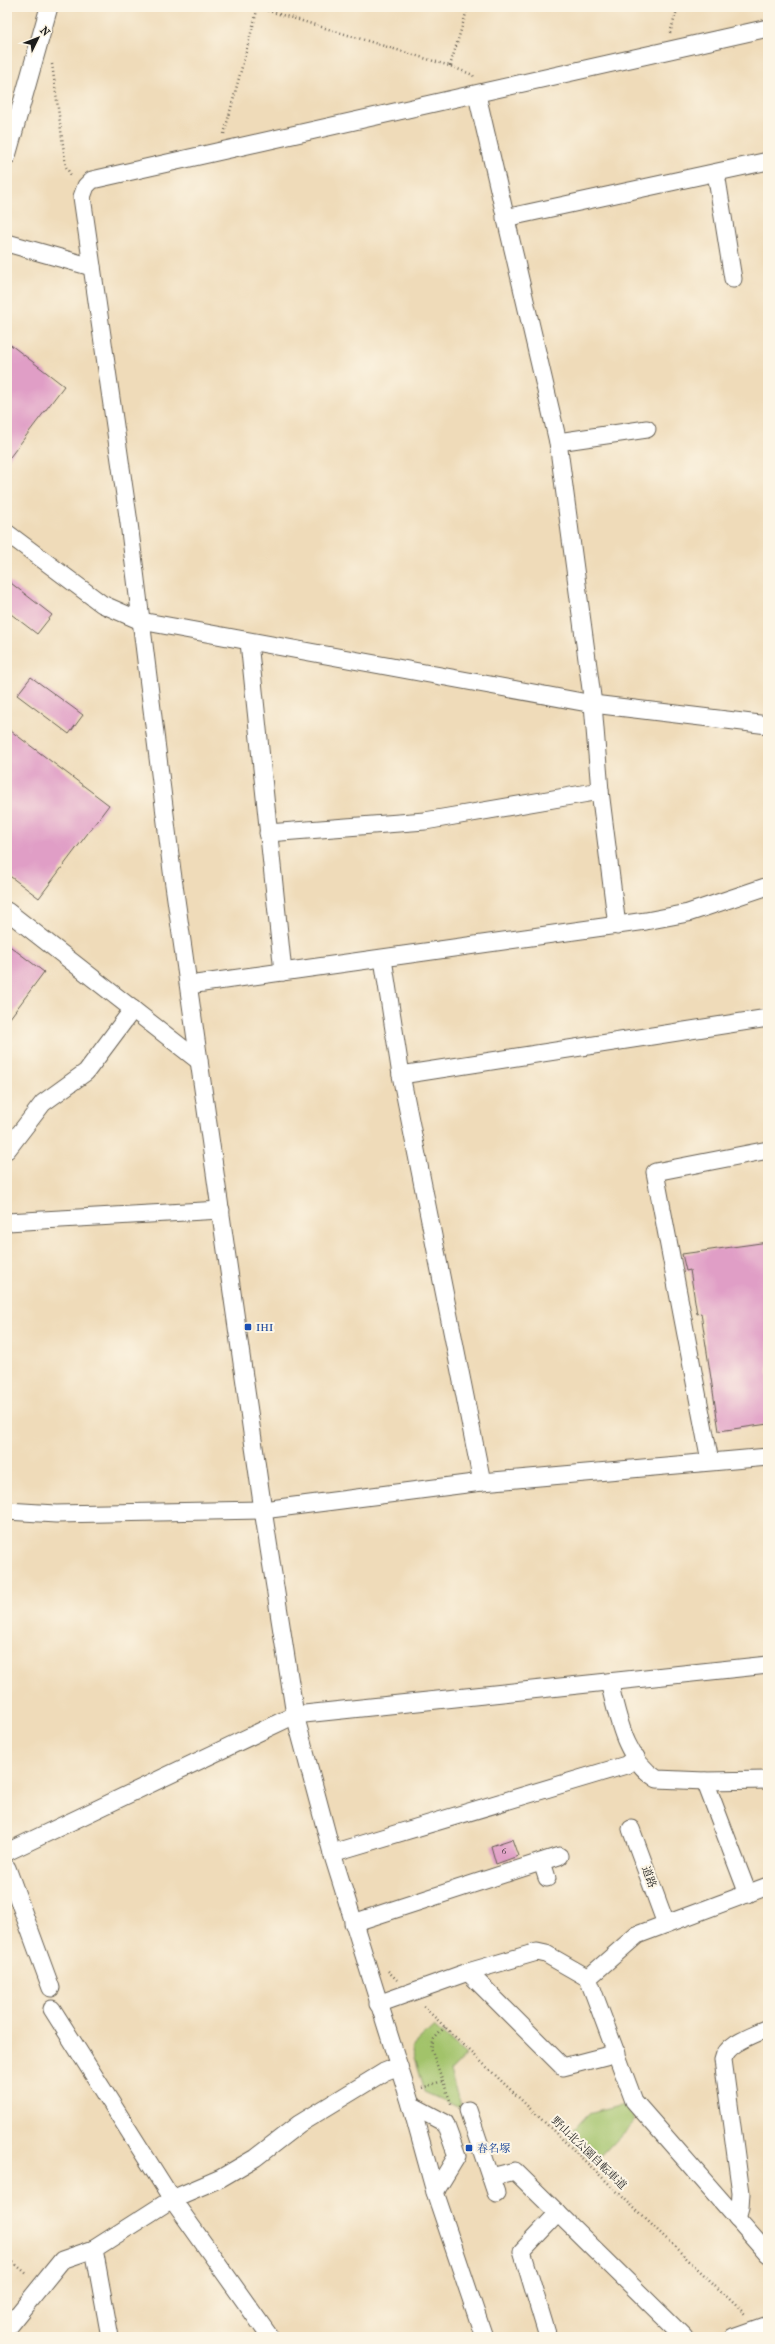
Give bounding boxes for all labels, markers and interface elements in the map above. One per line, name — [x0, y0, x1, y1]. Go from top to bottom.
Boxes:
north arrow — [18, 18, 58, 58]
text: N — [37, 24, 53, 39]
place label: IHI — [256, 1321, 274, 1334]
marker: IHI — [243, 1322, 253, 1332]
house number: 6 — [502, 1846, 507, 1856]
street label: 道路 — [639, 1864, 659, 1890]
street label: 野山北公園自転車道 — [549, 2114, 629, 2192]
place label: 春名塚 — [477, 2142, 510, 2155]
marker: 春名塚 — [464, 2143, 474, 2153]

